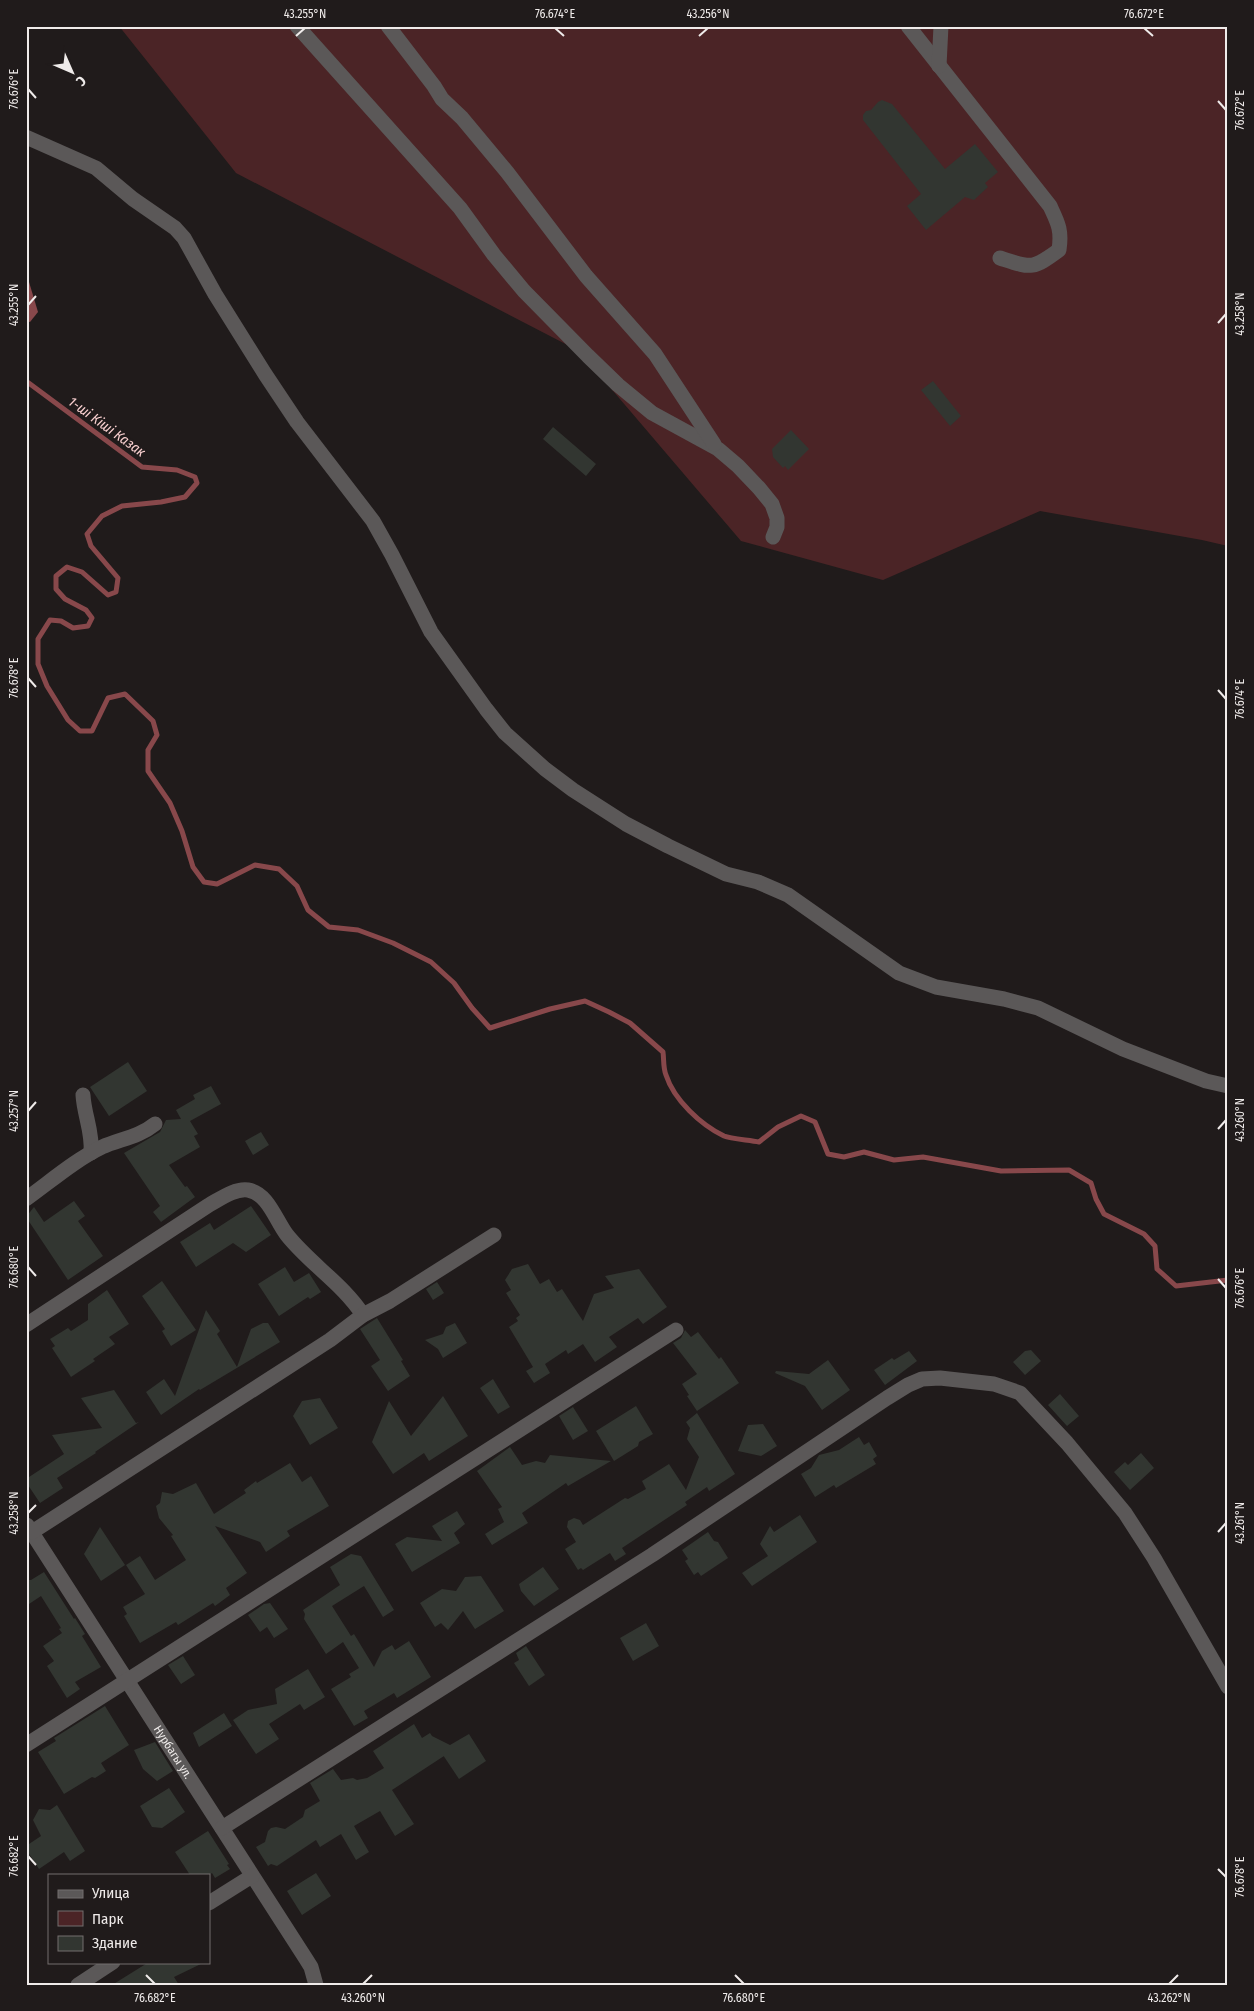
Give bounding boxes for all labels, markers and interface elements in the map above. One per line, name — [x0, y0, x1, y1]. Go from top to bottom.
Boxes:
text: 43.255°N — [284, 7, 326, 21]
text: 76.674°E — [535, 7, 575, 21]
text: 43.256°N — [686, 7, 730, 21]
text: 76.672°E — [1124, 7, 1164, 21]
north arrow — [48, 48, 98, 98]
text: 76.676°E — [7, 68, 21, 109]
text: С — [72, 72, 89, 90]
text: 76.672°E — [1233, 90, 1247, 130]
text: 43.255°N — [7, 284, 21, 326]
text: 43.258°N — [1233, 292, 1247, 336]
water label: 1-ші Кіші Казак — [65, 393, 149, 461]
text: 76.678°E — [7, 657, 21, 698]
text: 76.674°E — [1233, 679, 1247, 719]
text: 43.257°N — [7, 1090, 21, 1132]
text: 43.260°N — [1233, 1098, 1247, 1142]
text: 76.680°E — [7, 1245, 21, 1288]
text: 76.676°E — [1233, 1267, 1247, 1308]
text: 43.258°N — [7, 1491, 21, 1535]
text: 43.261°N — [1233, 1502, 1247, 1544]
street label: Нурбагы ул. — [151, 1723, 195, 1782]
text: 76.682°E — [7, 1835, 21, 1877]
text: 76.678°E — [1233, 1856, 1247, 1897]
legend — [48, 1874, 210, 1964]
text: Улица — [91, 1884, 130, 1902]
text: Парк — [92, 1910, 123, 1928]
text: Здание — [92, 1934, 138, 1952]
text: 76.682°E — [134, 1991, 176, 2005]
text: 43.260°N — [341, 1991, 385, 2005]
text: 76.680°E — [723, 1991, 766, 2005]
text: 43.262°N — [1148, 1991, 1190, 2005]

